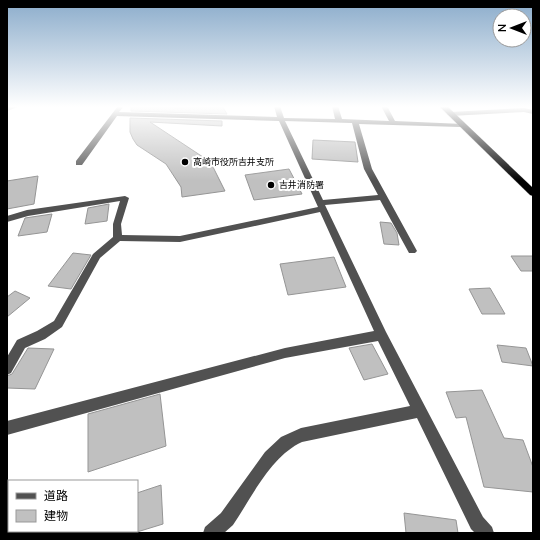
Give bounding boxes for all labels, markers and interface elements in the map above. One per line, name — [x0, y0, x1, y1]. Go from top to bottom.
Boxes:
north arrow — [492, 8, 532, 48]
text: N — [495, 24, 508, 32]
place label: 高崎市役所吉井支所 — [193, 156, 274, 167]
marker: 高崎市役所吉井支所 — [180, 157, 190, 167]
place label: 吉井消防署 — [279, 179, 324, 190]
marker: 吉井消防署 — [266, 180, 276, 190]
legend — [8, 480, 138, 532]
text: 道路 — [44, 488, 68, 503]
text: 建物 — [44, 508, 68, 523]

